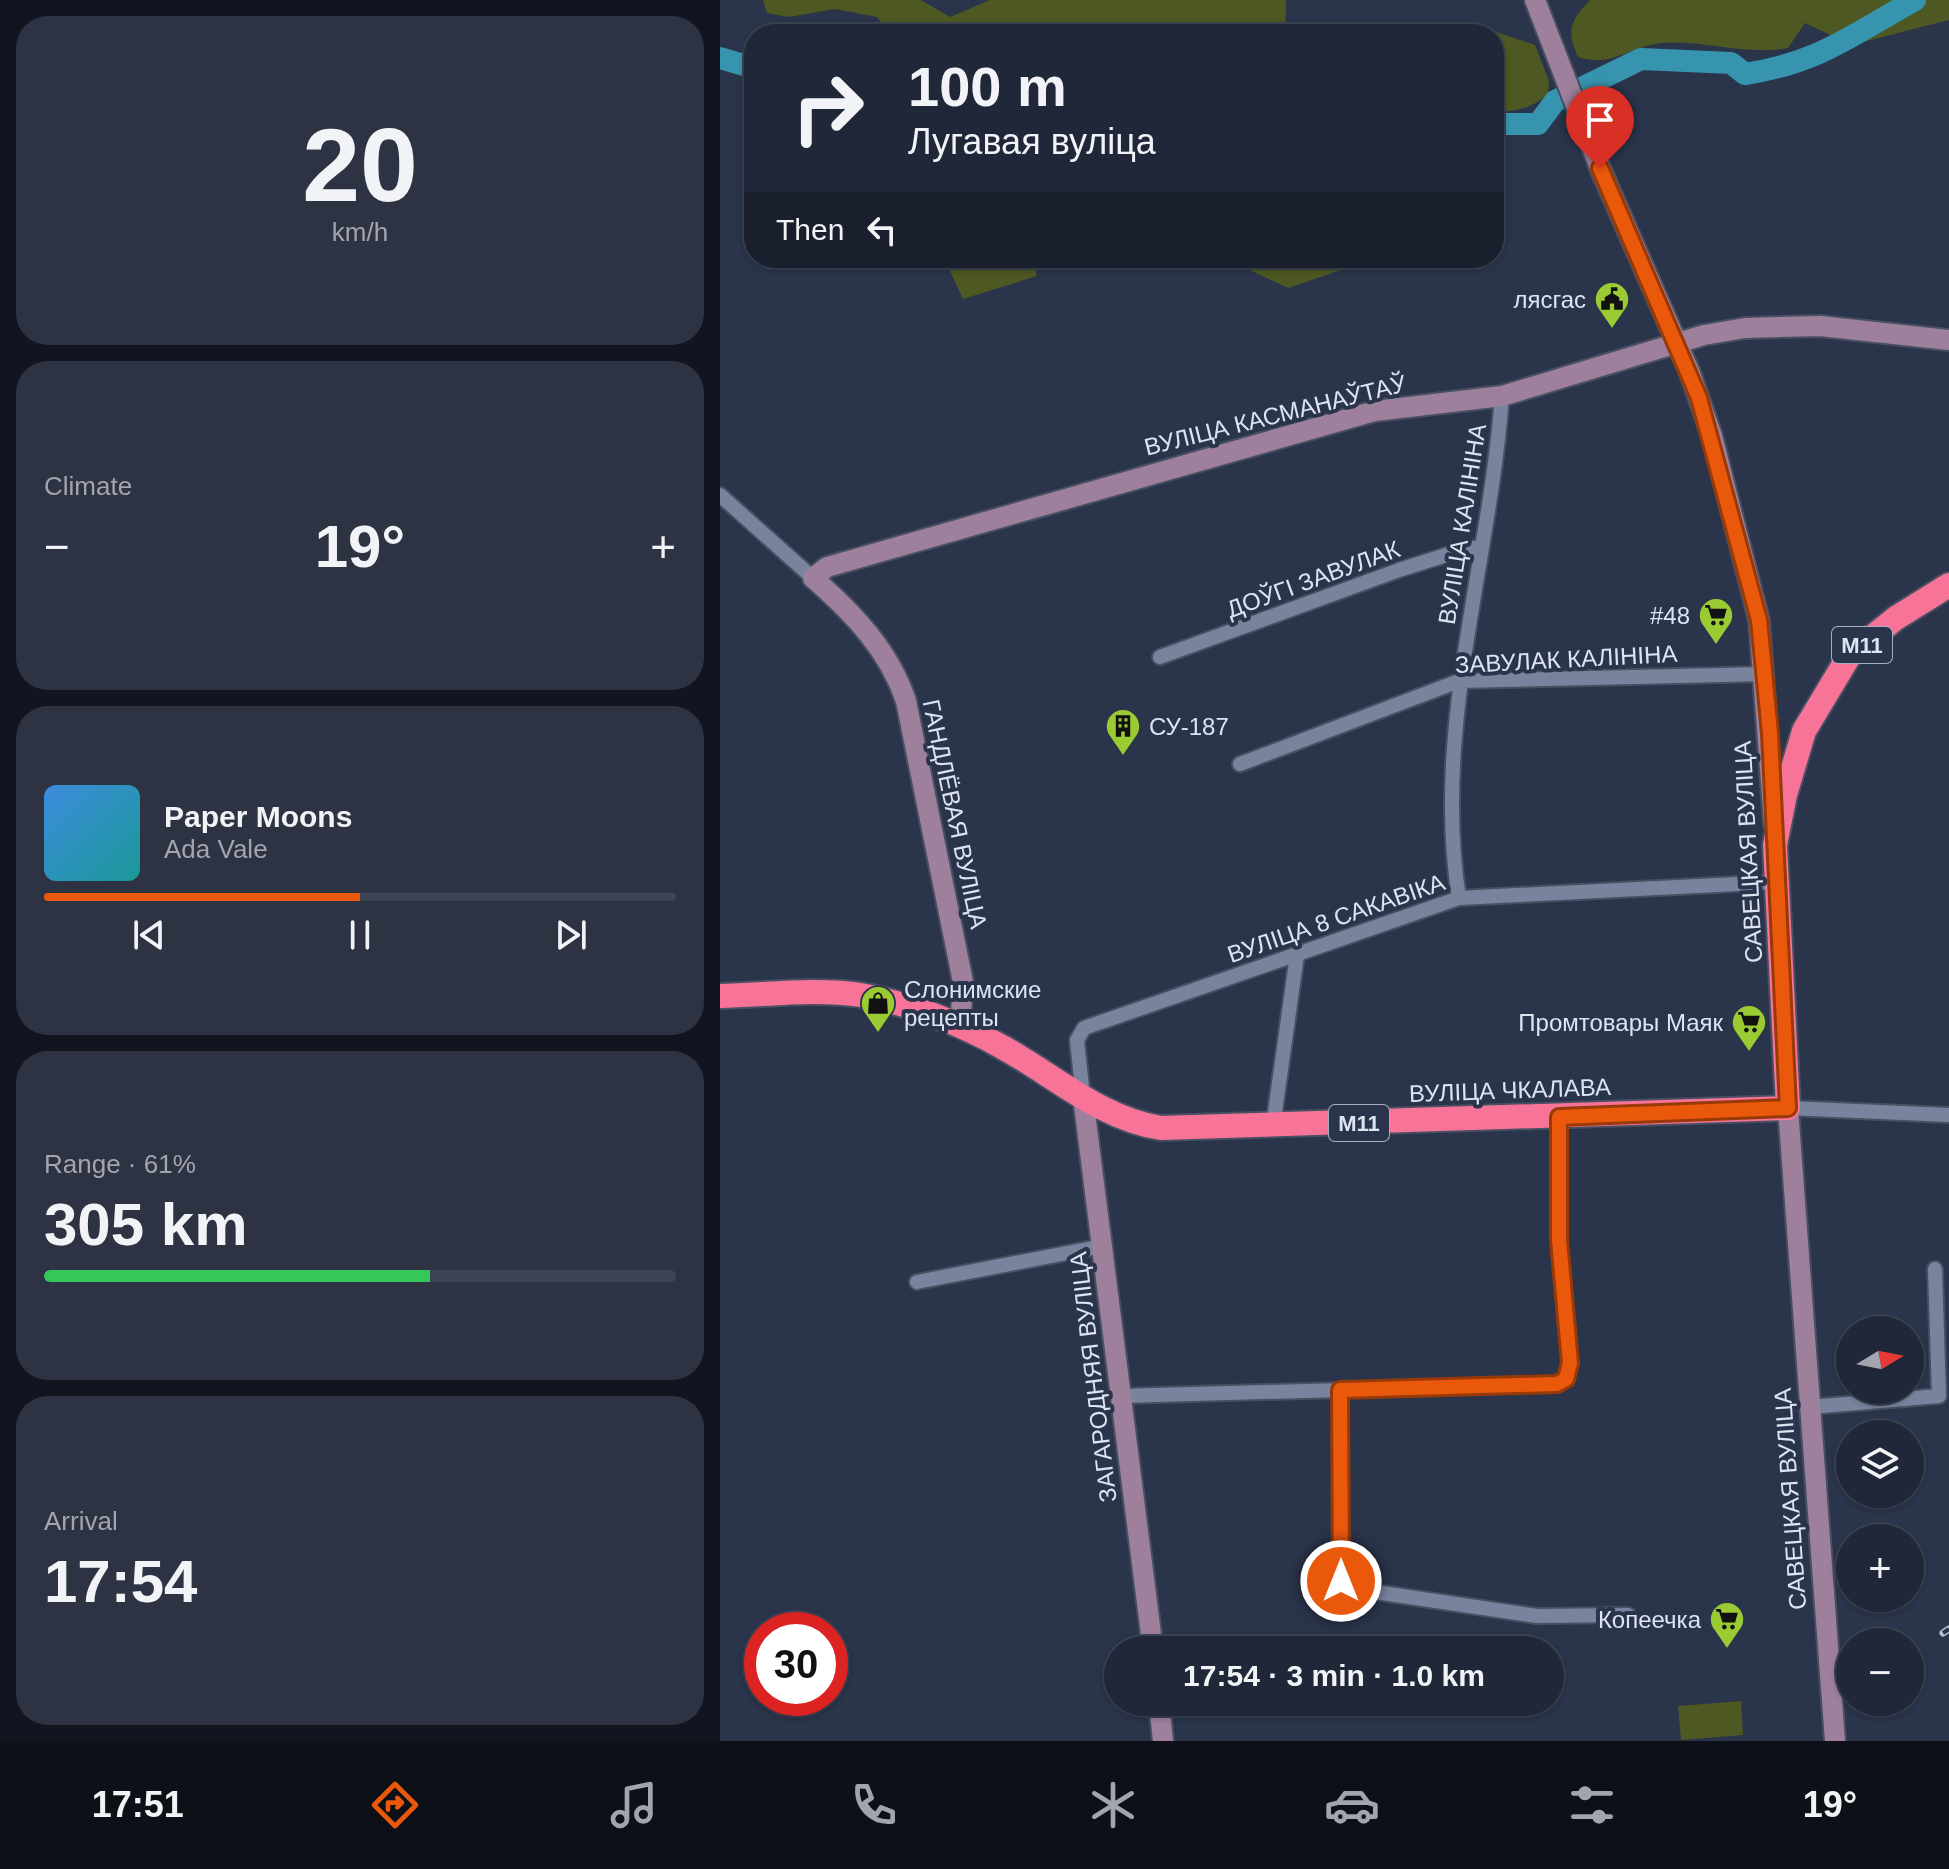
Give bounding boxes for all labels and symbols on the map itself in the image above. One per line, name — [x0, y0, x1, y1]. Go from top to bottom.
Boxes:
pin — [1566, 86, 1634, 168]
public building icon: лясгас — [1593, 280, 1631, 330]
place label: лясгас — [1513, 286, 1586, 313]
street label: ВУЛІЦА КАСМАНАЎТАЎ — [1141, 369, 1409, 461]
street label: ВУЛІЦА КАЛІНІНА — [1433, 422, 1491, 626]
street label: ДОЎГІ ЗАВУЛАК — [1223, 535, 1403, 623]
supermarket icon: #48 — [1697, 596, 1735, 646]
place label: #48 — [1650, 602, 1690, 629]
road number: М11 — [1832, 627, 1892, 663]
street label: ЗАВУЛАК КАЛІНІНА — [1454, 640, 1678, 678]
street label: ГАНДЛЁВАЯ ВУЛІЦА — [917, 697, 993, 931]
building icon: СУ-187 — [1104, 707, 1142, 757]
place label: СУ-187 — [1149, 713, 1229, 740]
street label: САВЕЦКАЯ ВУЛІЦА — [1729, 740, 1767, 964]
street label: ВУЛІЦА 8 САКАВІКА — [1224, 868, 1448, 968]
place label: Слонимские рецепты — [904, 976, 1041, 1031]
shop icon: Слонимские рецепты — [859, 984, 897, 1034]
supermarket icon: Промтовары Маяк — [1730, 1003, 1768, 1053]
place label: Промтовары Маяк — [1518, 1009, 1723, 1036]
street label: ВУЛІЦА ЧКАЛАВА — [1409, 1073, 1611, 1107]
road number: М11 — [1329, 1105, 1389, 1141]
street label: ЗАГАРОДНЯЯ ВУЛІЦА — [1064, 1250, 1122, 1504]
north arrow — [1836, 1316, 1924, 1404]
street label: САВЕЦКАЯ ВУЛІЦА — [1769, 1387, 1811, 1611]
position arrow — [1299, 1539, 1383, 1623]
supermarket icon: Копеечка — [1708, 1600, 1746, 1650]
place label: Копеечка — [1598, 1606, 1702, 1633]
speed limit sign: 30 — [744, 1612, 848, 1716]

